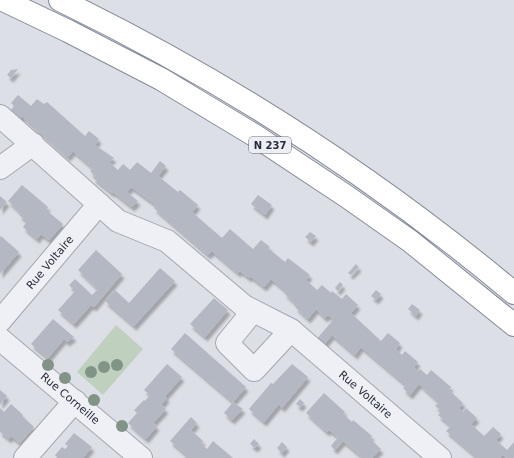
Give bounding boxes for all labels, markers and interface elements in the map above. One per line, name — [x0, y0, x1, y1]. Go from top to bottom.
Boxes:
road number: N 237 — [249, 137, 291, 153]
street label: Rue Voltaire — [24, 233, 77, 292]
street label: Rue Voltaire — [336, 368, 395, 421]
street label: Rue Corneille — [38, 370, 102, 427]

